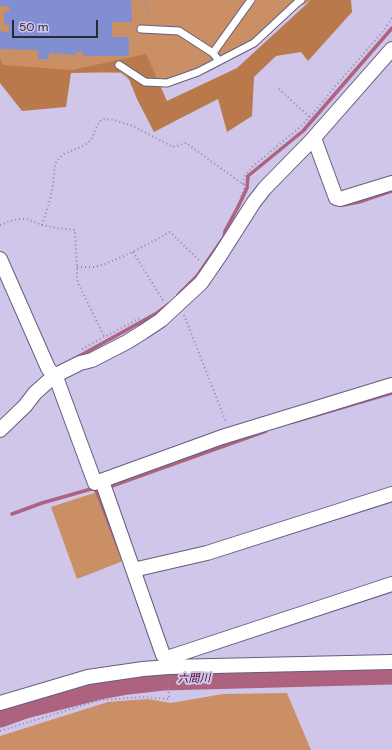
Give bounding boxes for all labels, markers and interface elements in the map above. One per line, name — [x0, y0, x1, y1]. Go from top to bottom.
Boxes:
scale bar — [14, 12, 100, 38]
text: 50 m — [19, 19, 48, 35]
water label: 六間川 — [177, 672, 211, 686]

